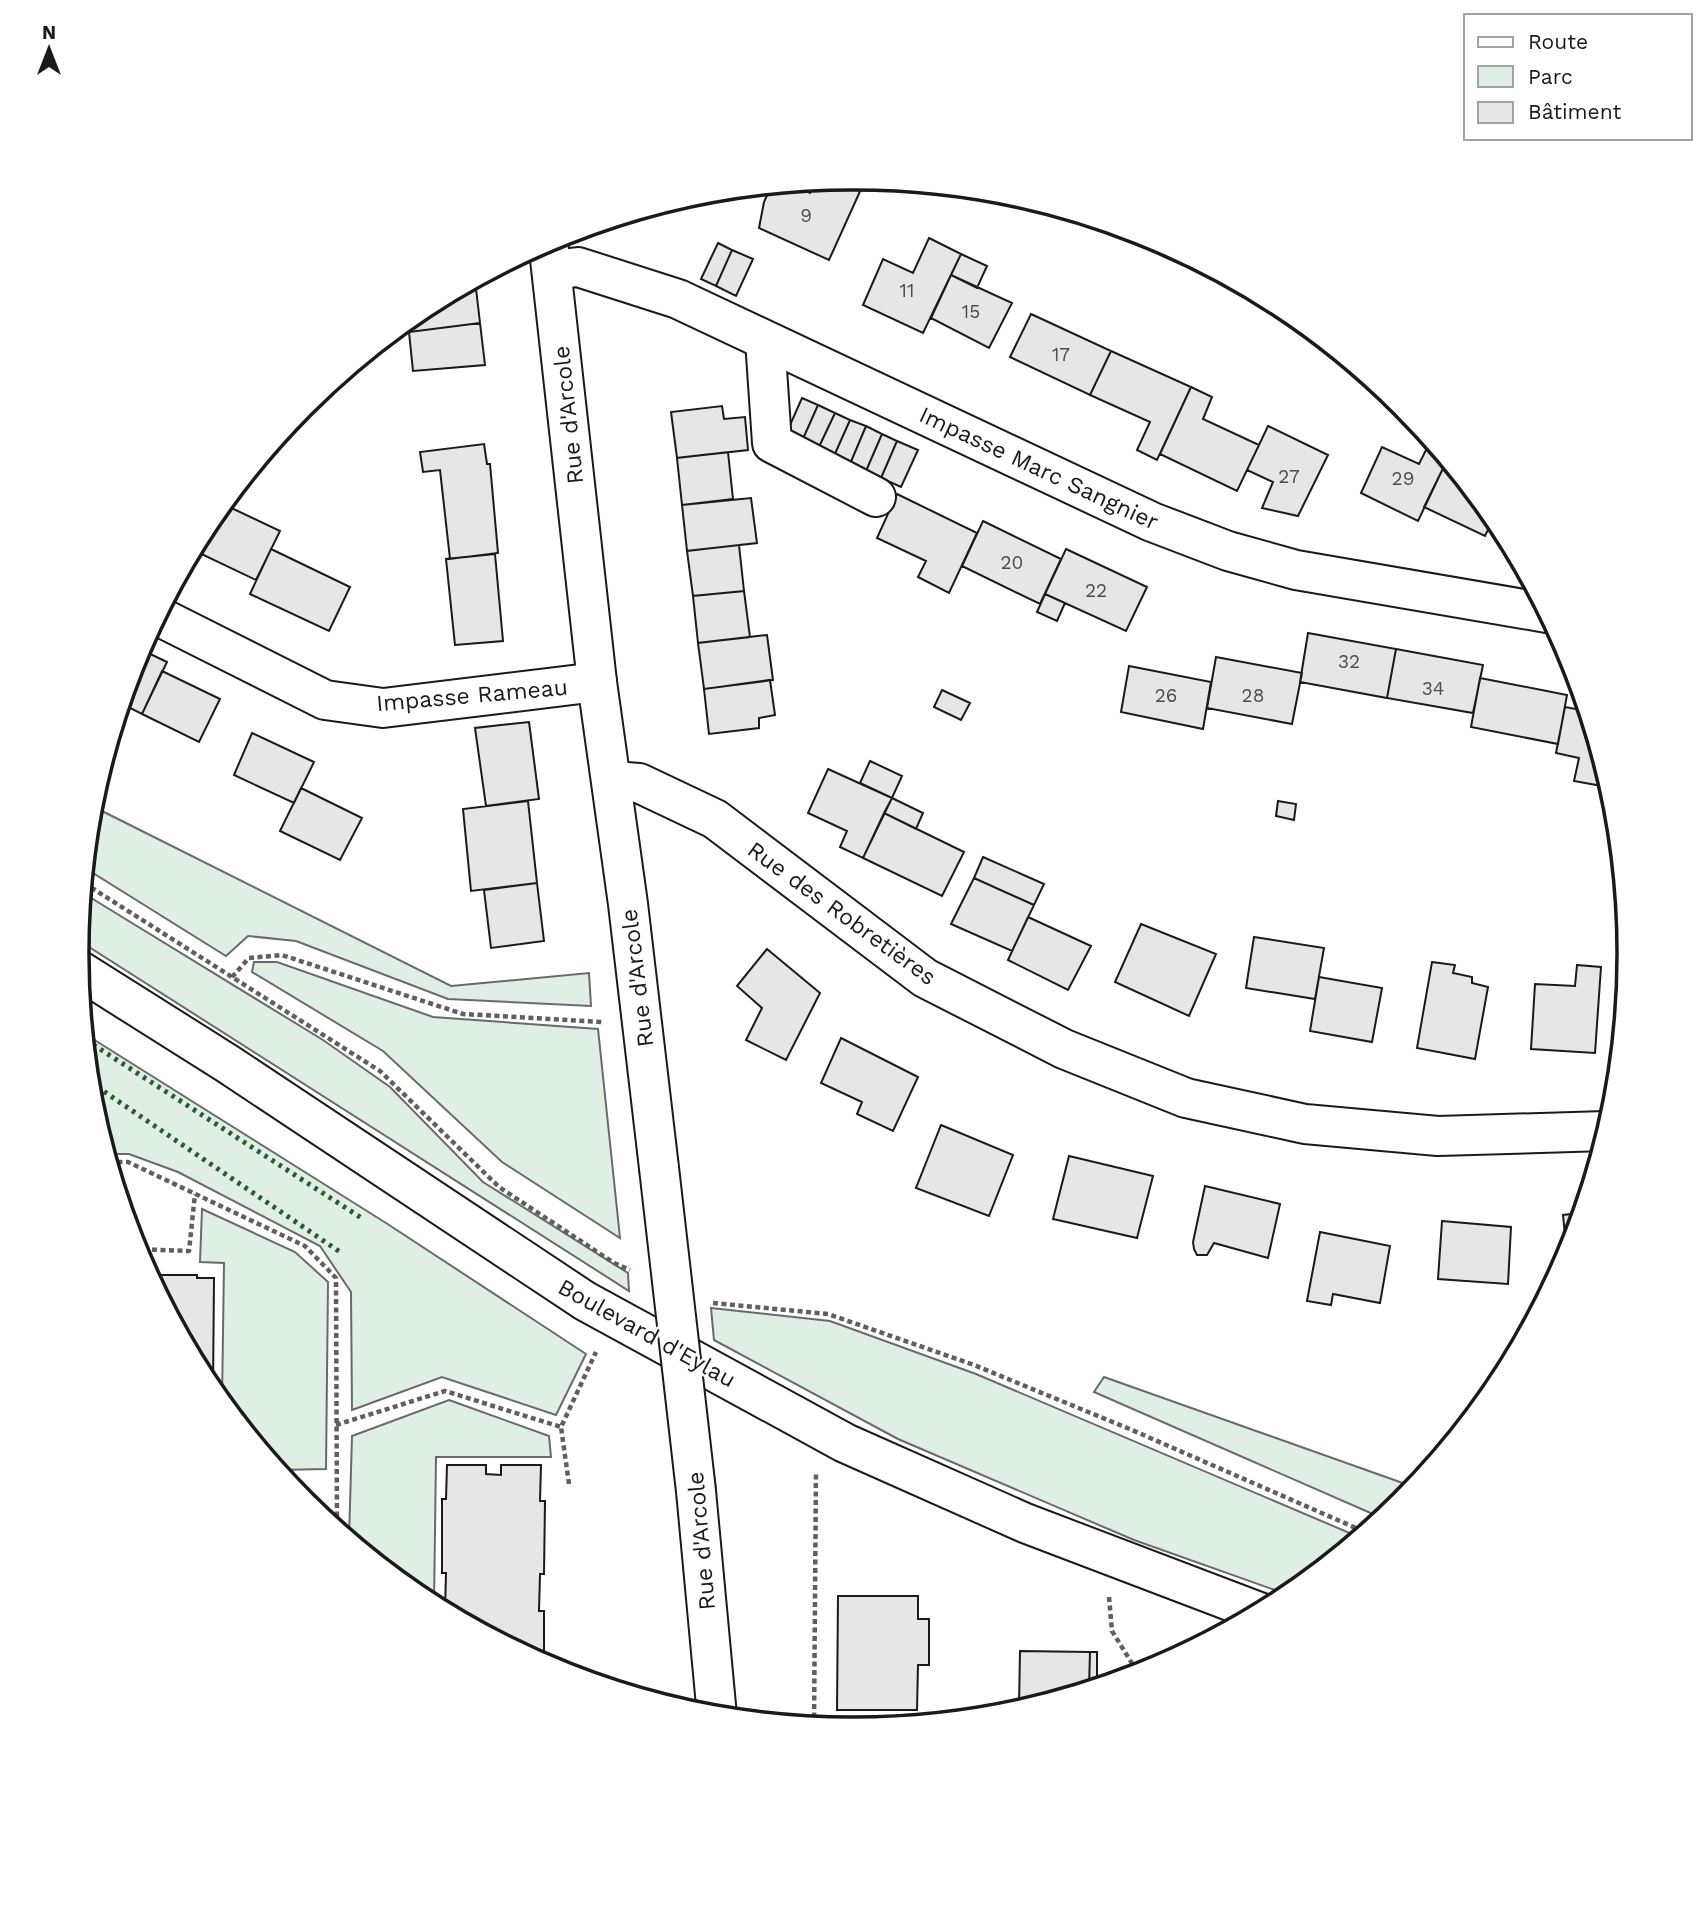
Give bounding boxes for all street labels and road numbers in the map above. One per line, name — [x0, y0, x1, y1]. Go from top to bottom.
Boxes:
street label: Rue d'Arcole — [548, 344, 589, 485]
street label: Impasse Marc Sangnier — [915, 401, 1163, 536]
street label: Impasse Rameau — [375, 674, 569, 717]
street label: Rue des Robretières — [742, 836, 941, 991]
street label: Rue d'Arcole — [616, 907, 659, 1049]
street label: Boulevard d'Eylau — [553, 1273, 740, 1393]
street label: Rue d'Arcole — [682, 1471, 721, 1611]

